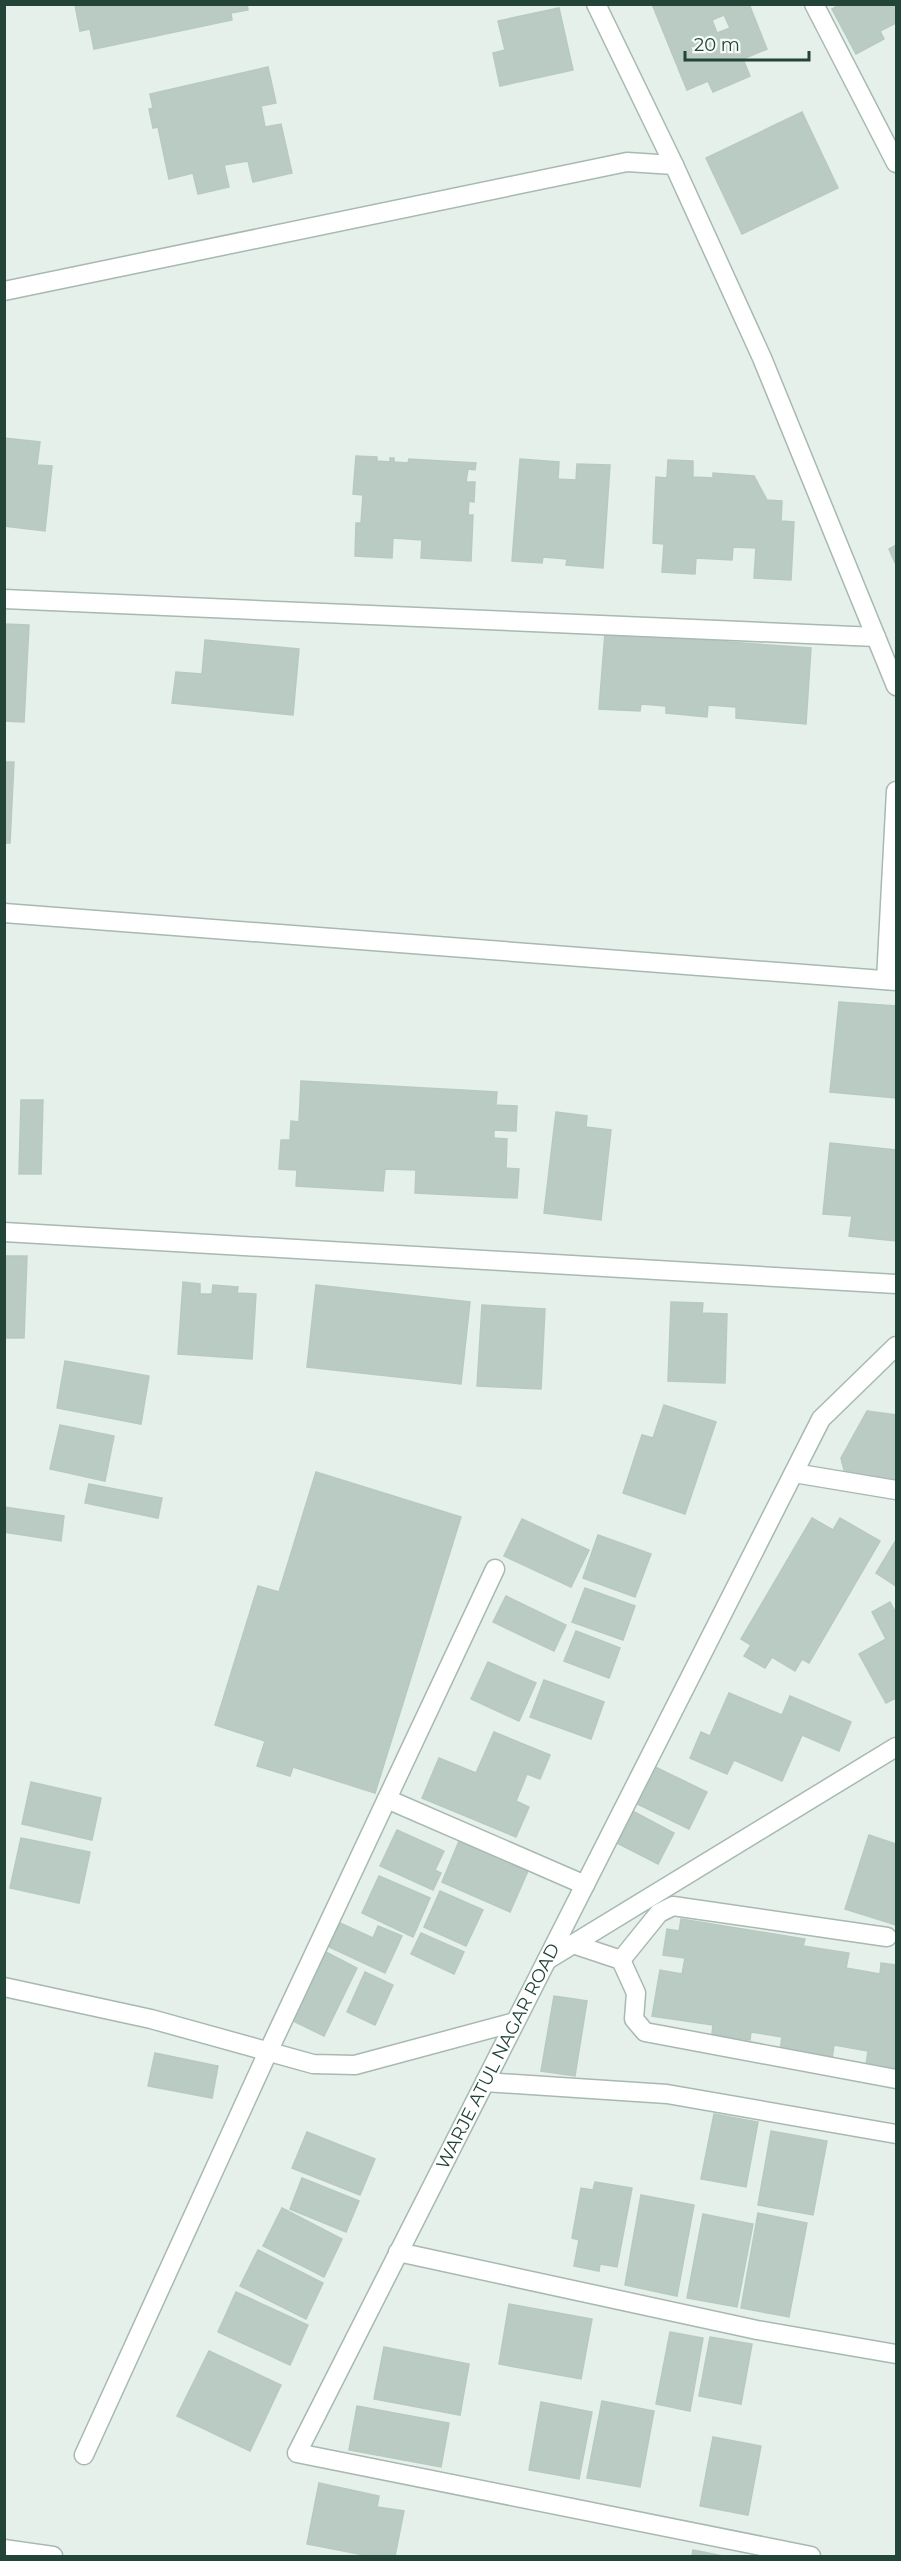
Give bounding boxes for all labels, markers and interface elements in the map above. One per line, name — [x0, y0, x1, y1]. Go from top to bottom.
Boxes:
scale bar — [685, 24, 810, 62]
text: 20 m — [694, 34, 740, 56]
street label: WARJE ATUL NAGAR ROAD — [432, 1940, 564, 2173]

